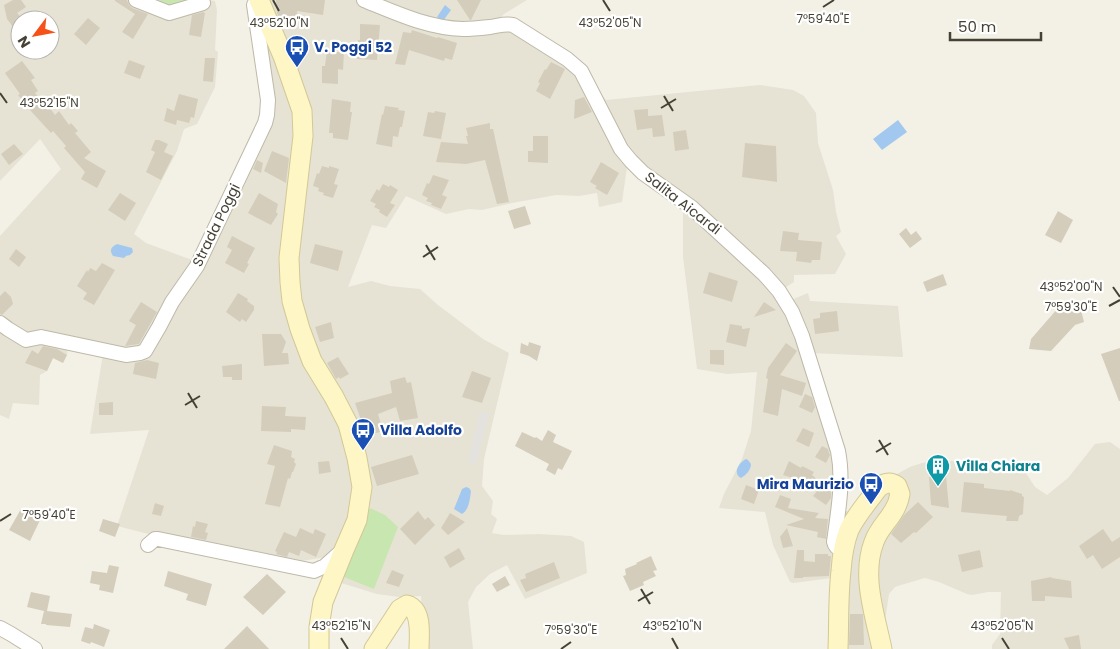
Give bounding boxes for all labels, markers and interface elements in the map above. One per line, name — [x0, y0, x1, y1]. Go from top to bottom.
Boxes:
north arrow — [10, 10, 60, 60]
text: 7°59'40"E — [796, 10, 850, 27]
scale bar — [950, 10, 1041, 42]
text: 43°52'10"N — [249, 14, 309, 31]
text: 43°52'05"N — [579, 14, 641, 31]
text: 50 m — [958, 16, 996, 37]
text: N — [13, 32, 35, 52]
bus stop icon: V. Poggi 52 — [284, 34, 310, 68]
place label: V. Poggi 52 — [314, 37, 392, 57]
text: 43°52'15"N — [19, 94, 79, 111]
street label: Salita Aicardi — [641, 167, 725, 239]
street label: Strada Poggi — [187, 180, 245, 270]
text: 43°52'00"N — [1040, 278, 1102, 295]
text: 7°59'30"E — [1045, 298, 1097, 315]
bus stop icon: Villa Adolfo — [350, 417, 376, 451]
place label: Villa Adolfo — [380, 420, 462, 440]
building icon: Villa Chiara — [925, 453, 951, 487]
place label: Villa Chiara — [956, 456, 1040, 476]
bus stop icon: Mira Maurizio — [858, 471, 884, 505]
place label: Mira Maurizio — [757, 474, 854, 494]
text: 7°59'40"E — [22, 506, 76, 523]
text: 43°52'15"N — [311, 617, 371, 634]
text: 43°52'10"N — [642, 617, 702, 634]
text: 43°52'05"N — [971, 617, 1033, 634]
text: 7°59'30"E — [545, 621, 597, 638]

